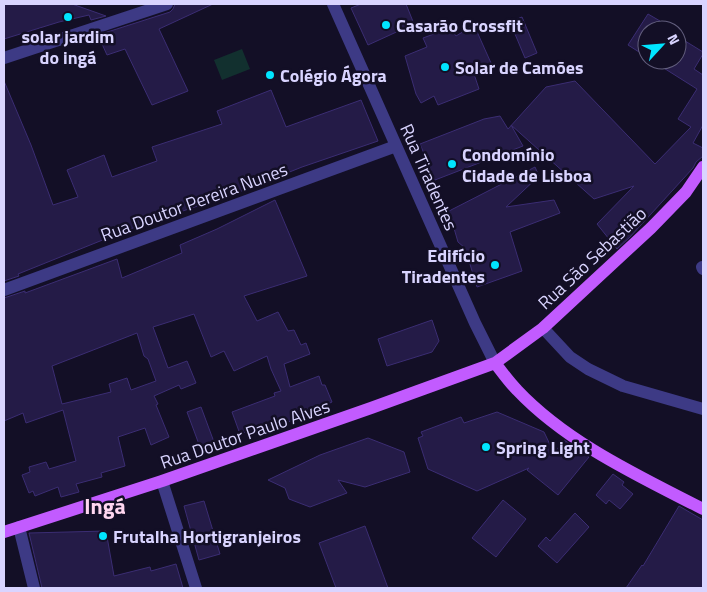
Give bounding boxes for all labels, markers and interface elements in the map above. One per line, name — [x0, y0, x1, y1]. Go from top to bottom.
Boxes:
marker: solar jardim do ingá — [62, 11, 74, 23]
place label: Casarão Crossfit — [396, 12, 523, 39]
marker: Casarão Crossfit — [380, 19, 392, 31]
north arrow — [637, 20, 687, 70]
place label: solar jardim do ingá — [22, 23, 114, 71]
text: N — [663, 30, 686, 48]
place label: Solar de Camões — [455, 54, 583, 81]
marker: Solar de Camões — [439, 61, 451, 73]
place label: Colégio Ágora — [280, 62, 387, 89]
marker: Colégio Ágora — [264, 69, 276, 81]
street label: Rua Tiradentes — [393, 119, 465, 235]
place label: Condomínio Cidade de Lisboa — [462, 141, 592, 189]
street label: Rua Doutor Pereira Nunes — [97, 156, 291, 248]
marker: Condomínio Cidade de Lisboa — [446, 158, 458, 170]
street label: Rua São Sebastião — [531, 200, 653, 316]
place label: Edifício Tiradentes — [402, 242, 485, 290]
marker: Edifício Tiradentes — [489, 259, 501, 271]
street label: Rua Doutor Paulo Alves — [157, 392, 333, 476]
place label: Spring Light — [496, 434, 590, 461]
marker: Spring Light — [480, 441, 492, 453]
district label: Ingá — [84, 489, 126, 523]
place label: Frutalha Hortigranjeiros — [113, 523, 301, 550]
marker: Frutalha Hortigranjeiros — [97, 530, 109, 542]

